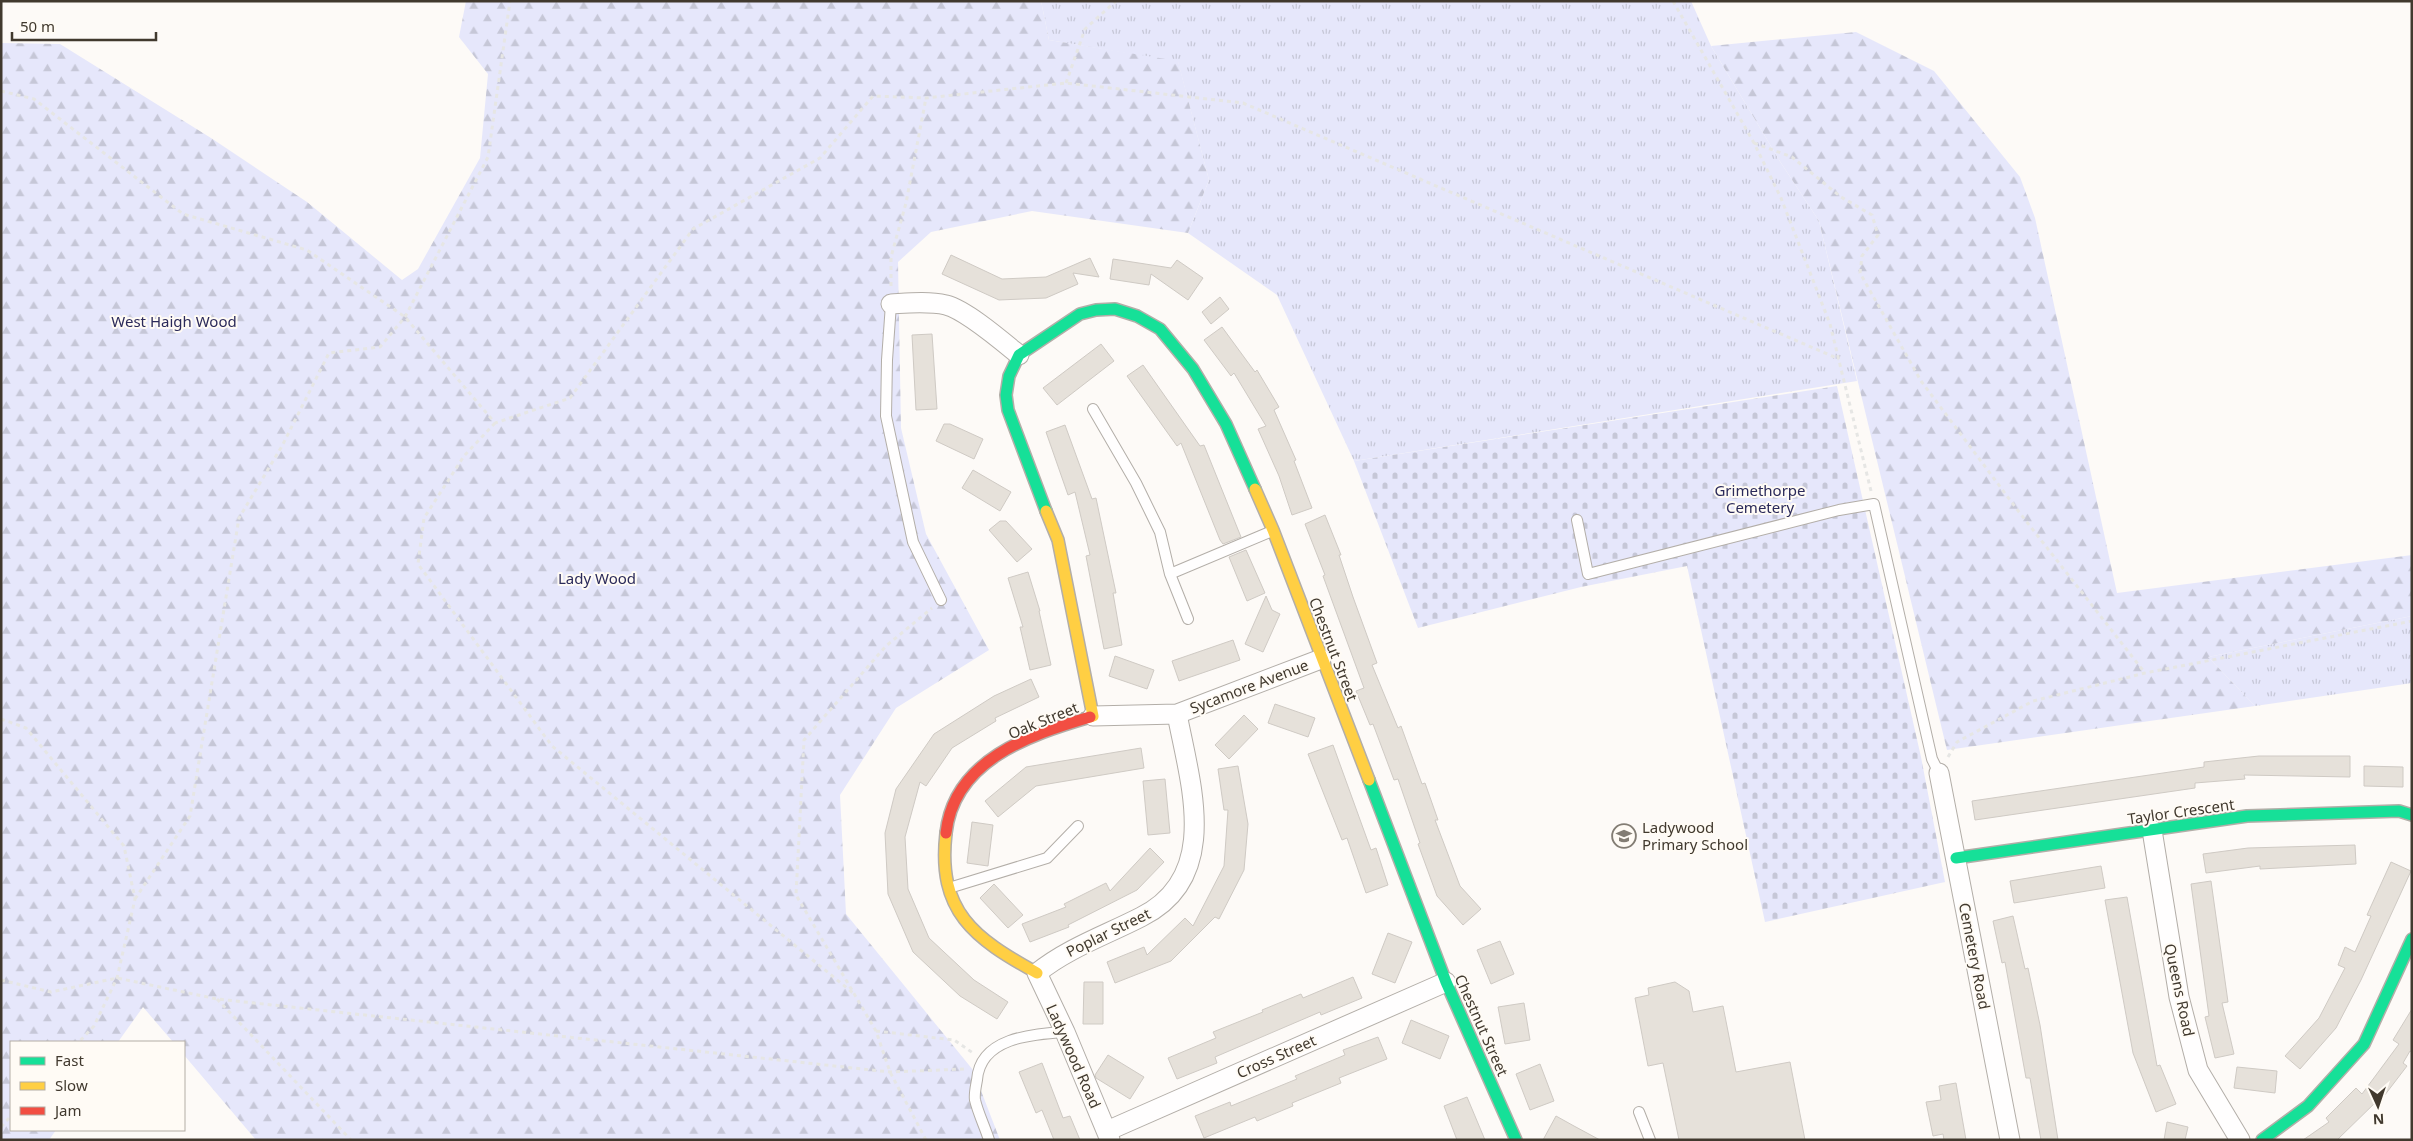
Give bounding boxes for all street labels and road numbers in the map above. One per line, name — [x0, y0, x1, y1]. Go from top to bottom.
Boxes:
street label: Chestnut Street — [1305, 594, 1363, 704]
street label: Sycamore Avenue — [1187, 654, 1311, 718]
street label: Oak Street — [1005, 697, 1082, 743]
street label: Taylor Crescent — [2126, 794, 2236, 828]
street label: Cemetery Road — [1955, 901, 1995, 1011]
street label: Poplar Street — [1062, 903, 1154, 961]
street label: Queens Road — [2160, 942, 2200, 1038]
street label: Chestnut Street — [1451, 971, 1514, 1080]
street label: Ladywood Road — [1042, 1001, 1106, 1111]
street label: Cross Street — [1233, 1029, 1319, 1082]

